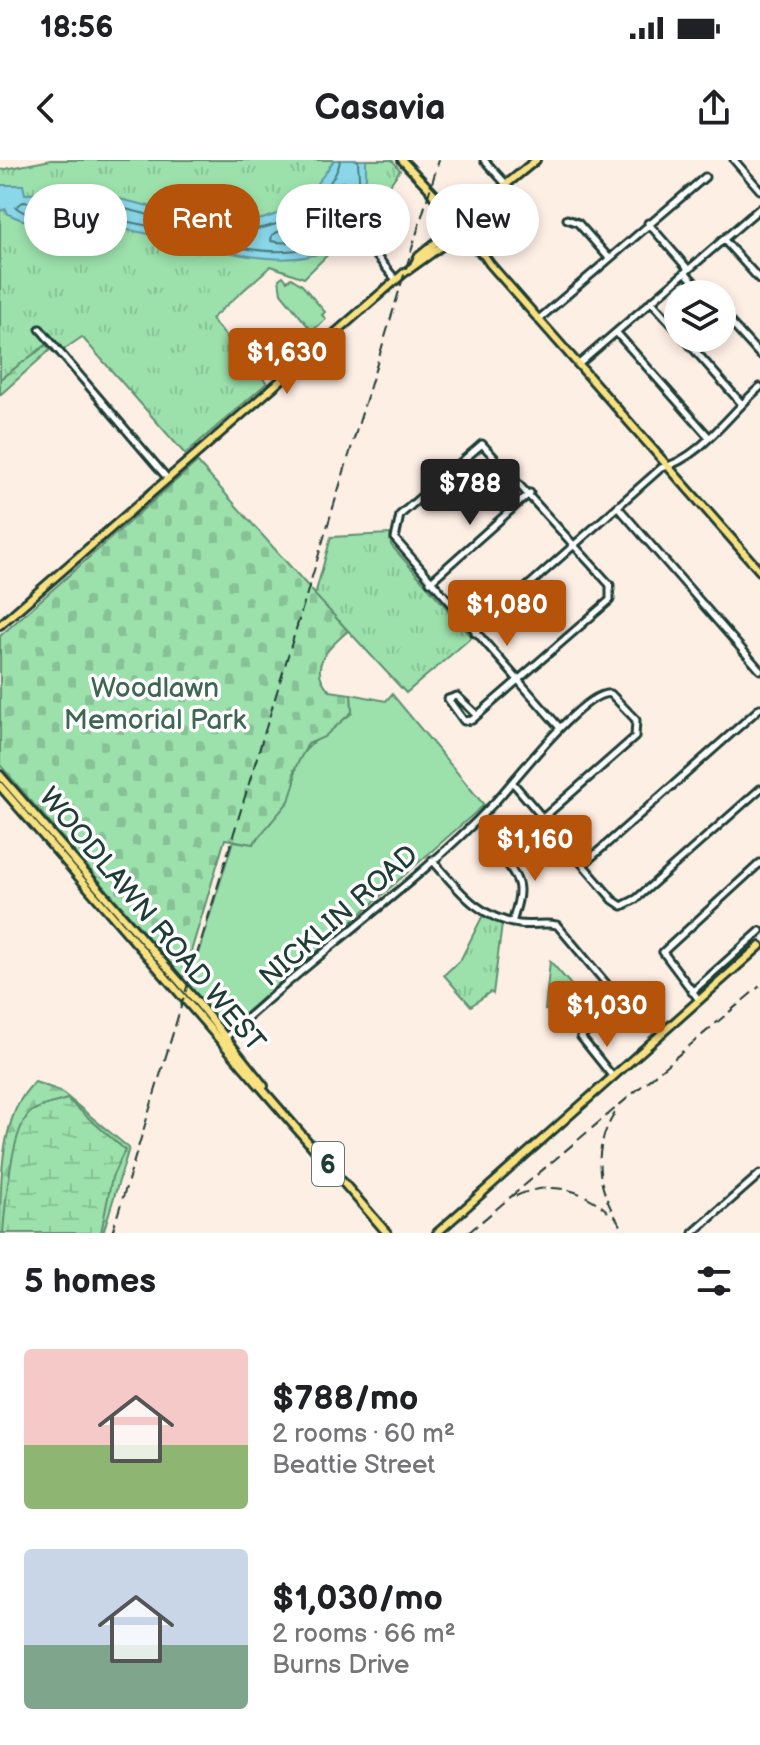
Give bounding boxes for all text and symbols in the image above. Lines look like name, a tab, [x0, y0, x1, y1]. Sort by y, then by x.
text: 18:56	[40, 10, 113, 46]
icon: back	[24, 86, 68, 130]
icon: share	[692, 86, 736, 130]
text: Casavia	[314, 87, 446, 130]
chip: Buy	[24, 184, 127, 256]
chip: Rent	[143, 184, 260, 256]
chip: Filters	[276, 184, 410, 256]
chip: New	[426, 184, 539, 256]
map controls	[664, 280, 736, 352]
button: layers	[664, 280, 736, 352]
pin: $1,630	[222, 328, 352, 396]
text: $1,630	[247, 338, 328, 369]
pin: $788	[423, 459, 517, 527]
text: $788	[439, 469, 501, 500]
pin: $1,080	[442, 580, 572, 648]
text: $1,080	[466, 590, 548, 621]
park label: Woodlawn Memorial Park	[64, 672, 246, 737]
street label: WOODLAWN ROAD WEST	[32, 781, 272, 1059]
pin: $1,160	[470, 815, 600, 883]
text: $1,160	[497, 825, 573, 856]
street label: NICKLIN ROAD	[253, 838, 425, 994]
pin: $1,030	[542, 981, 672, 1049]
text: $1,030	[566, 991, 648, 1022]
road number: 6	[312, 1142, 344, 1186]
icon: filters	[692, 1259, 736, 1303]
text: 5 homes	[24, 1261, 156, 1302]
text: $788/mo	[272, 1378, 418, 1419]
icon: home	[88, 1381, 184, 1477]
text: 2 rooms · 60 m²	[272, 1419, 455, 1450]
text: Beattie Street	[272, 1450, 435, 1481]
text: $1,030/mo	[272, 1578, 443, 1619]
icon: home	[88, 1581, 184, 1677]
text: 2 rooms · 66 m²	[272, 1619, 456, 1650]
text: Burns Drive	[272, 1650, 409, 1681]

